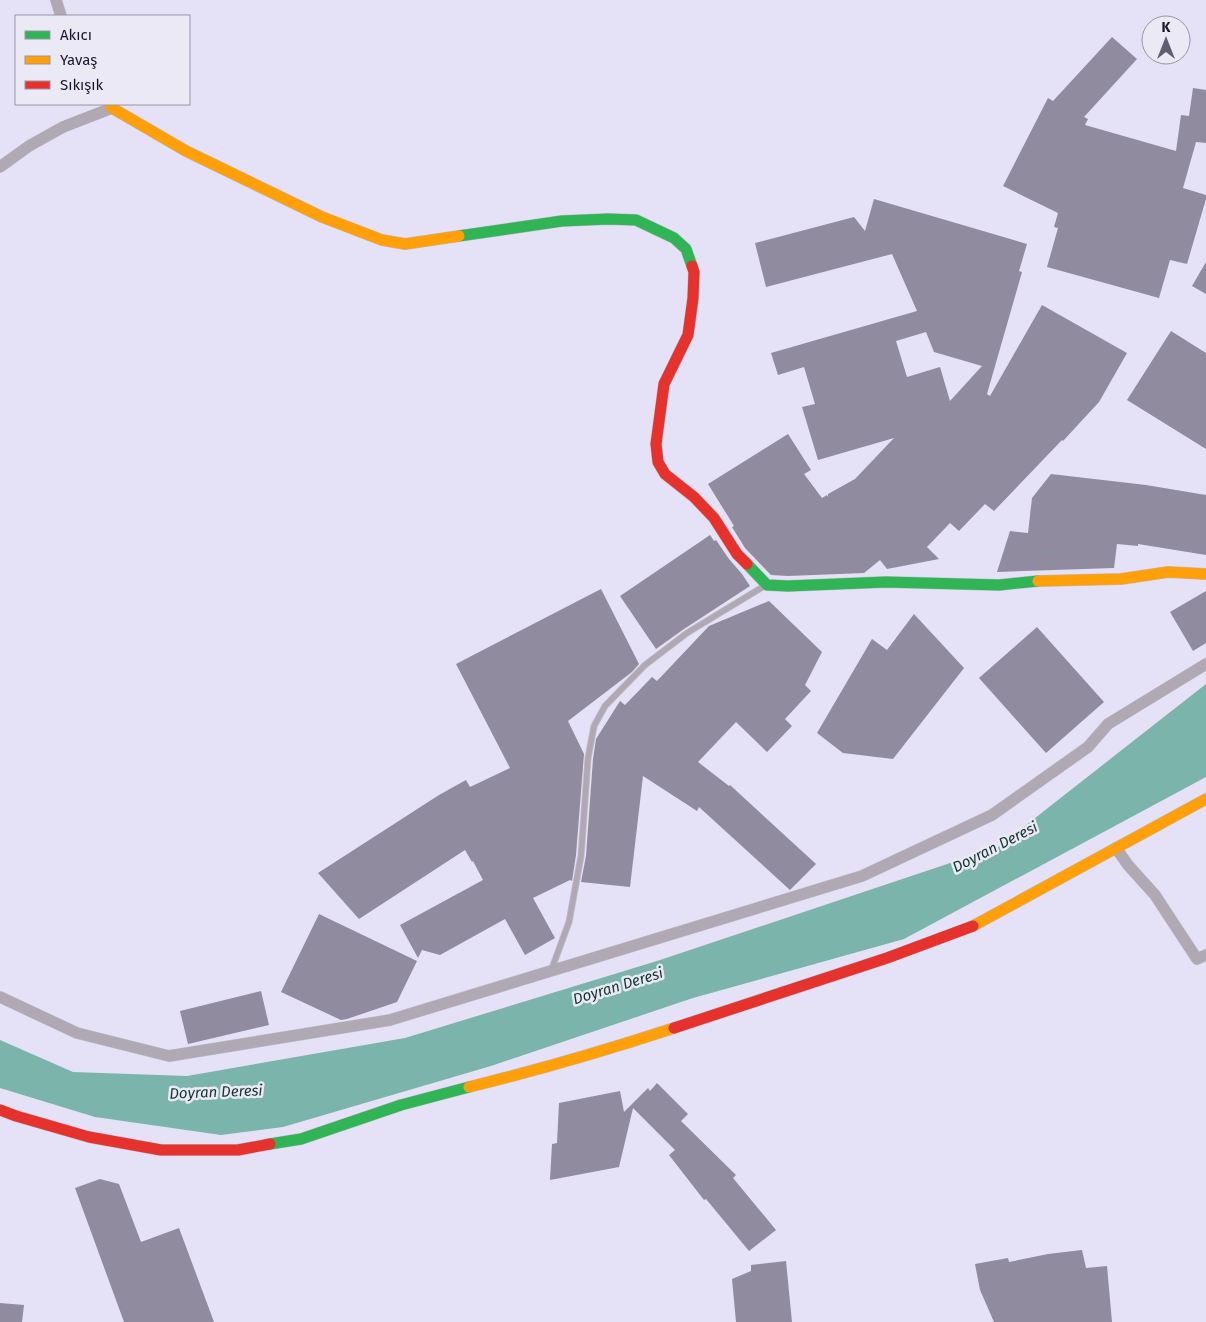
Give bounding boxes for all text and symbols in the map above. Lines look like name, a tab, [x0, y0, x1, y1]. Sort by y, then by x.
legend	[15, 15, 190, 105]
north arrow	[1141, 15, 1191, 65]
text: K	[1162, 19, 1172, 36]
text: Akıcı	[60, 26, 92, 44]
text: Yavaş	[60, 51, 97, 69]
text: Sıkışık	[60, 76, 104, 94]
water label: Doyran Deresi	[949, 818, 1041, 876]
water label: Doyran Deresi	[571, 964, 665, 1008]
water label: Doyran Deresi	[169, 1081, 263, 1103]

